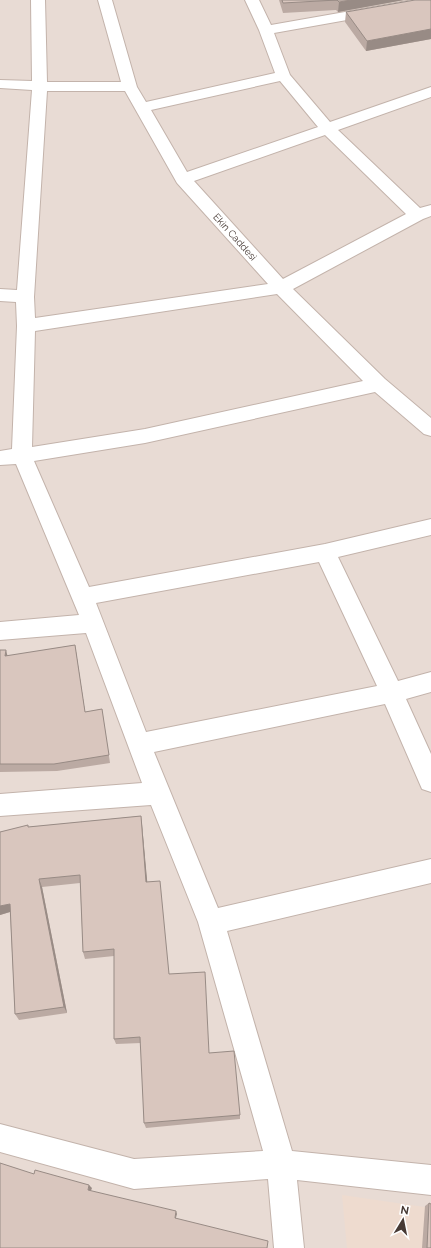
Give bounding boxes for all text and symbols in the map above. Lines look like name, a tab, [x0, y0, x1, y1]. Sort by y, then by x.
street label: Ekin Caddesi	[211, 211, 259, 263]
north arrow	[383, 1200, 423, 1240]
text: N	[399, 1204, 410, 1218]

